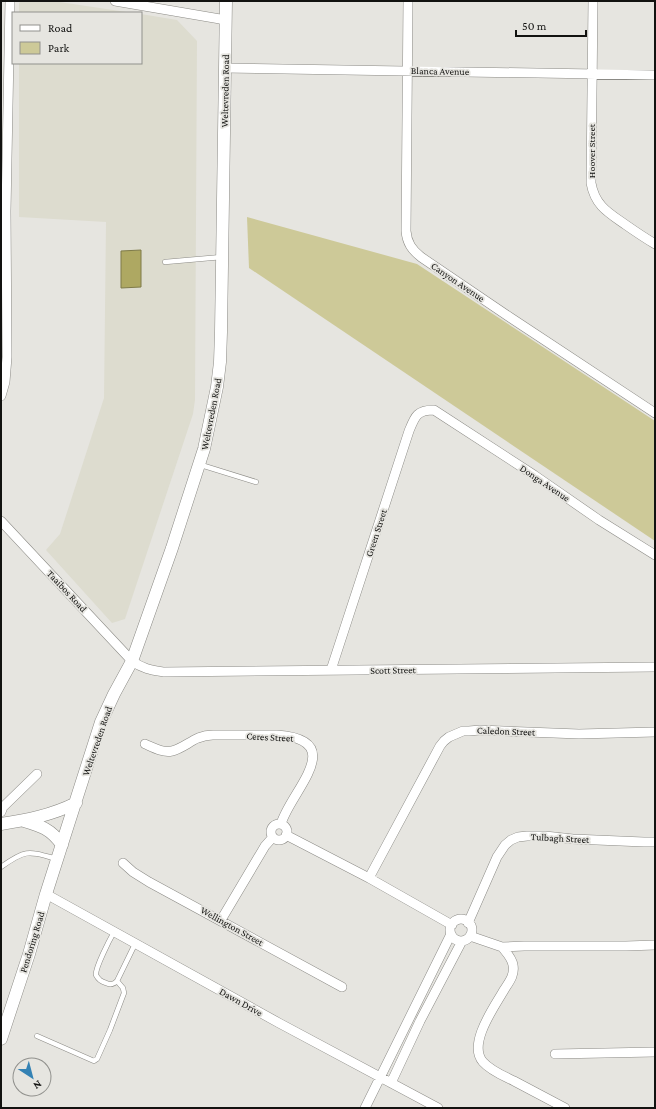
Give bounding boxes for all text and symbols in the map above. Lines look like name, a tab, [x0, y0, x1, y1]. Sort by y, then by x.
legend	[12, 12, 142, 64]
scale bar	[516, 12, 586, 38]
text: 50 m	[522, 19, 547, 33]
text: Road	[48, 21, 73, 35]
text: Park	[48, 41, 70, 55]
street label: Weltevreden Road	[219, 54, 231, 128]
street label: Blanca Avenue	[411, 65, 470, 77]
street label: Hoover Street	[586, 123, 597, 178]
street label: Canyon Avenue	[429, 260, 487, 304]
street label: Weltevreden Road	[199, 376, 223, 451]
street label: Donga Avenue	[518, 462, 573, 504]
street label: Green Street	[363, 507, 389, 558]
street label: Taaibos Road	[45, 568, 90, 615]
street label: Scott Street	[370, 664, 417, 676]
street label: Weltevreden Road	[80, 704, 114, 777]
street label: Caledon Street	[477, 724, 536, 738]
street label: Ceres Street	[246, 730, 295, 744]
street label: Tulbagh Street	[530, 831, 590, 845]
street label: Wellington Street	[199, 904, 266, 948]
street label: Pendoring Road	[17, 909, 47, 974]
street label: Dawn Drive	[218, 986, 265, 1019]
north arrow	[12, 1057, 52, 1097]
text: N	[31, 1078, 44, 1092]

